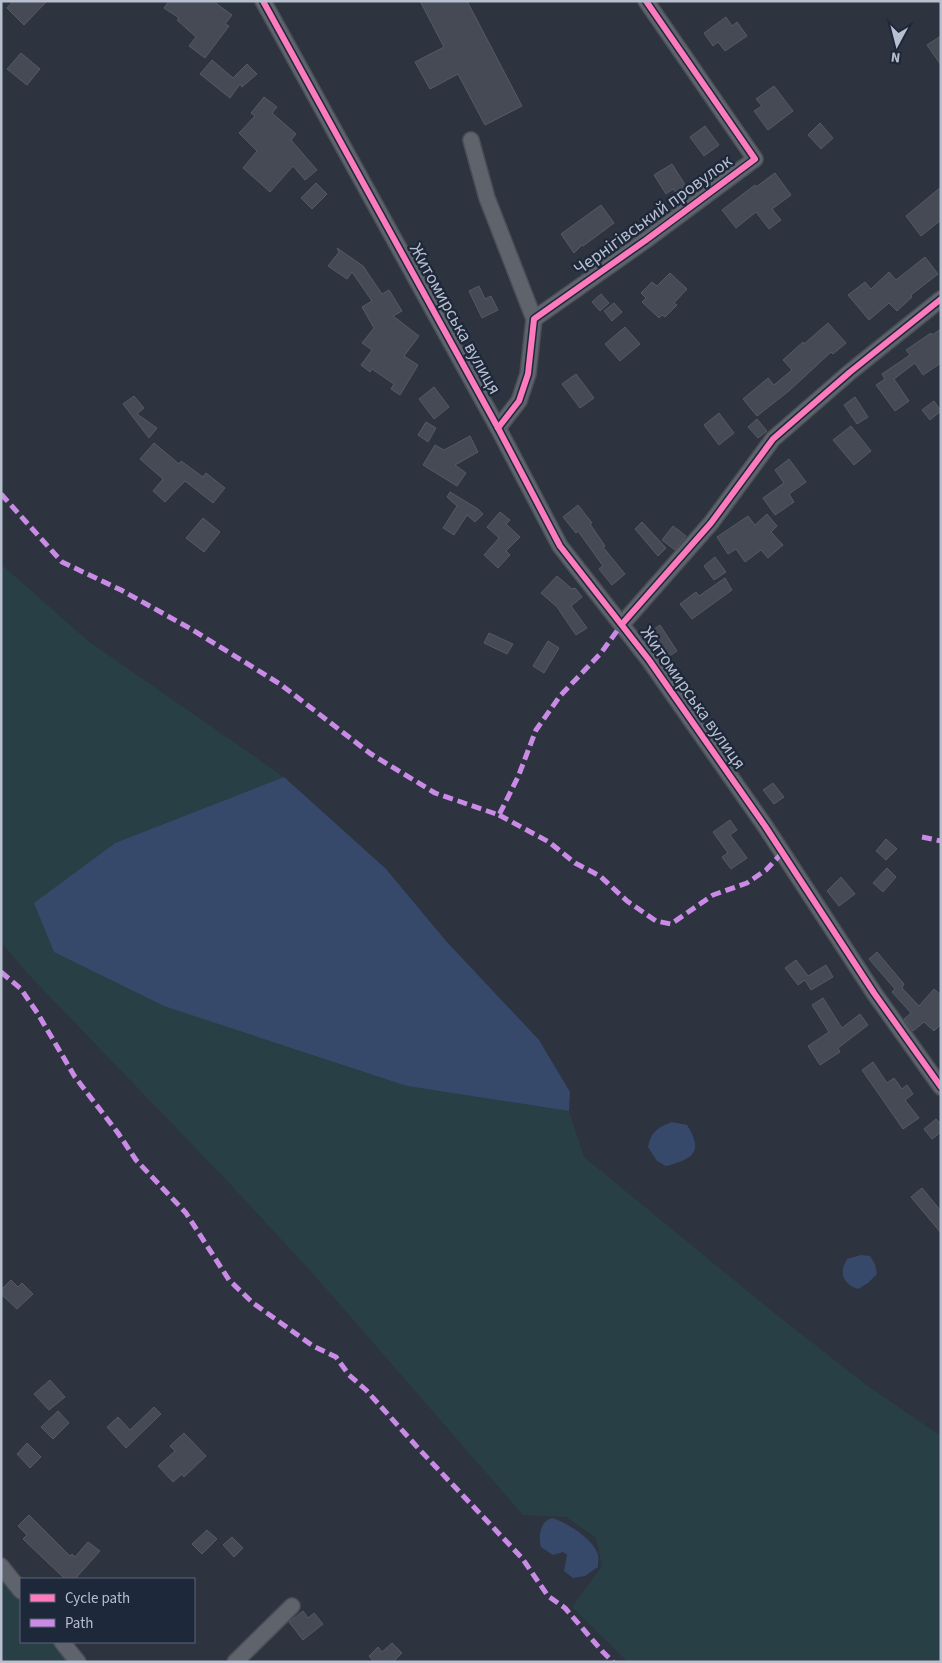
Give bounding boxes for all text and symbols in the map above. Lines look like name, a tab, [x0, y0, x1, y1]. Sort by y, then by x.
north arrow	[872, 20, 922, 70]
text: N	[890, 46, 901, 67]
street label: Чернігівський провулок	[569, 149, 737, 281]
street label: Житомирська вулиця	[403, 239, 507, 399]
street label: Житомирська вулиця	[634, 621, 752, 775]
legend	[20, 1578, 195, 1643]
text: Cycle path	[65, 1588, 130, 1609]
text: Path	[65, 1613, 93, 1634]

